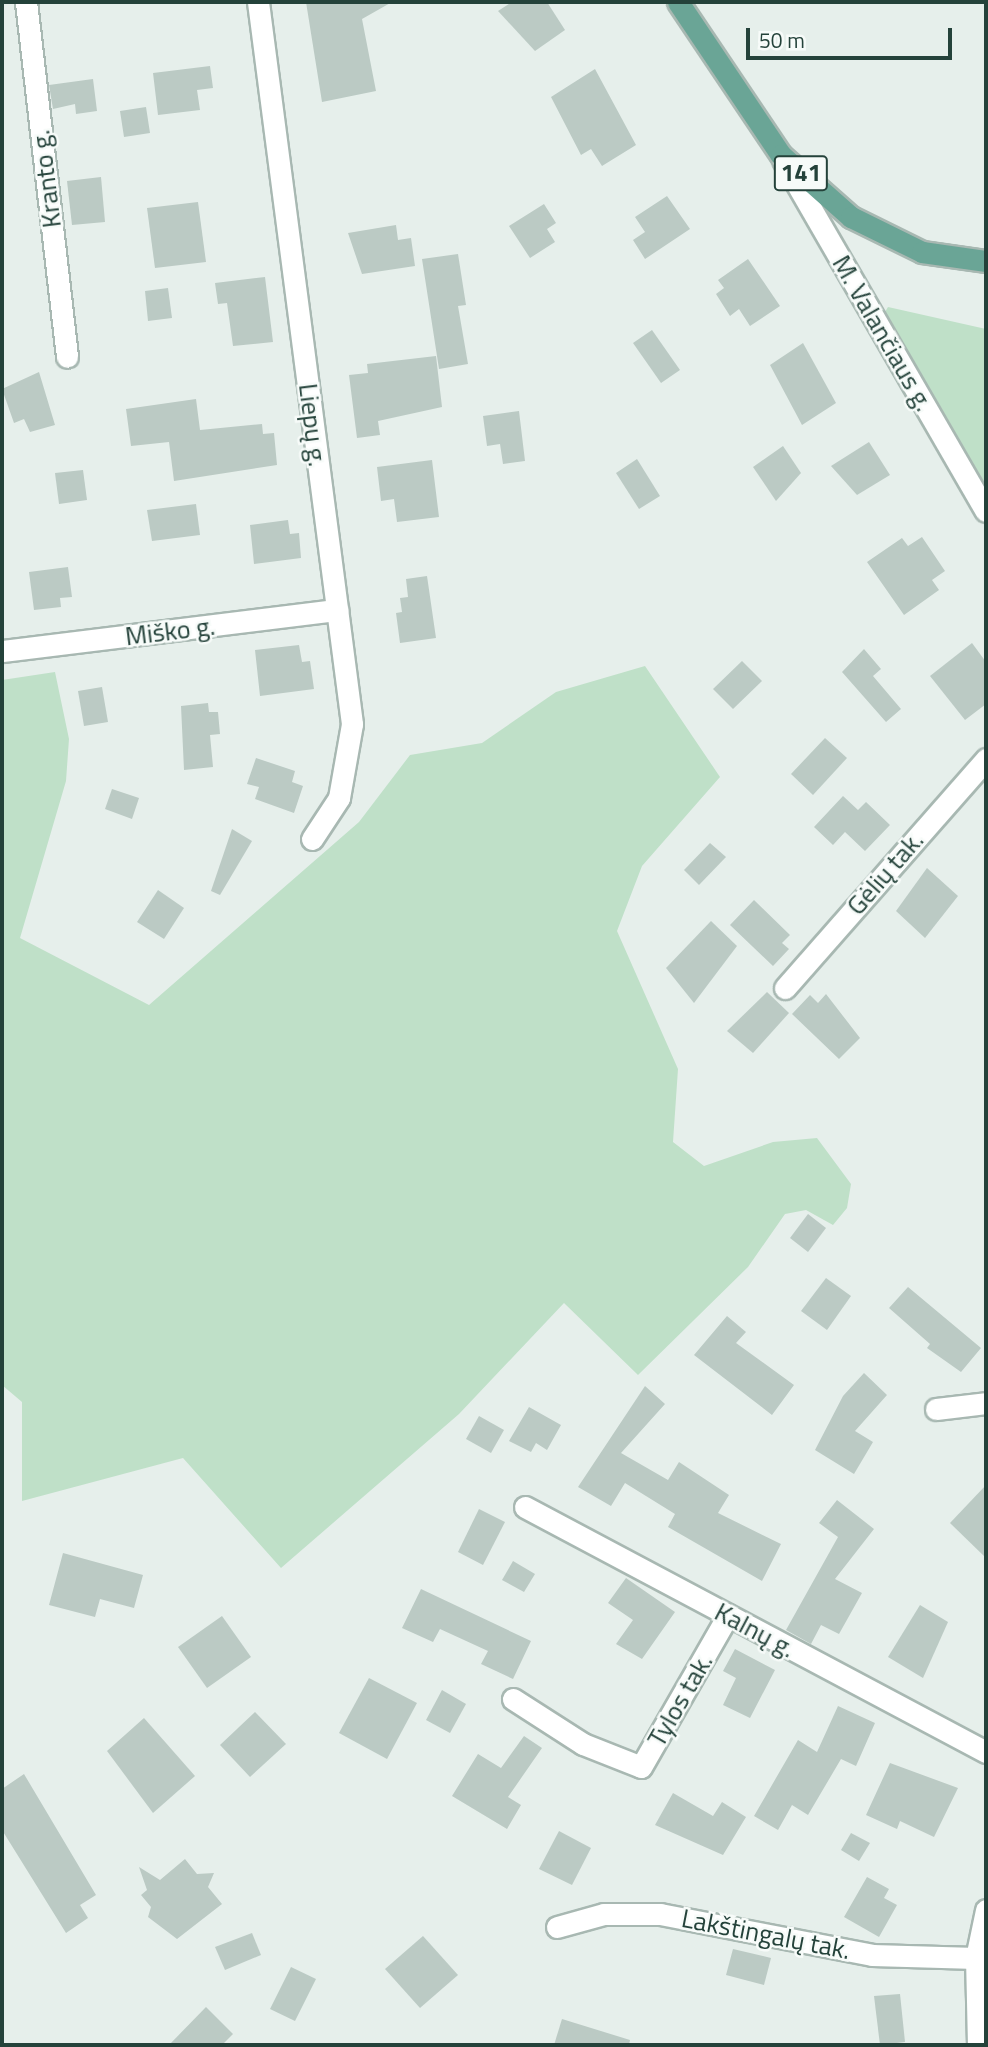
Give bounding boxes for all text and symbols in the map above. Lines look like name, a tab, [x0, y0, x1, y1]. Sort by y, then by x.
scale bar	[750, 14, 956, 58]
text: 50 m	[759, 24, 805, 56]
street label: Kranto g.	[25, 128, 67, 230]
road number: 141	[773, 153, 829, 194]
street label: M. Valančiaus g.	[826, 250, 940, 416]
street label: Liepų g.	[292, 382, 334, 468]
street label: Miško g.	[123, 610, 217, 652]
street label: Gėlių tak.	[840, 825, 930, 921]
street label: Kalnų g.	[710, 1596, 800, 1664]
street label: Tylos tak.	[641, 1648, 719, 1752]
street label: Lakštingalų tak.	[679, 1902, 853, 1966]

